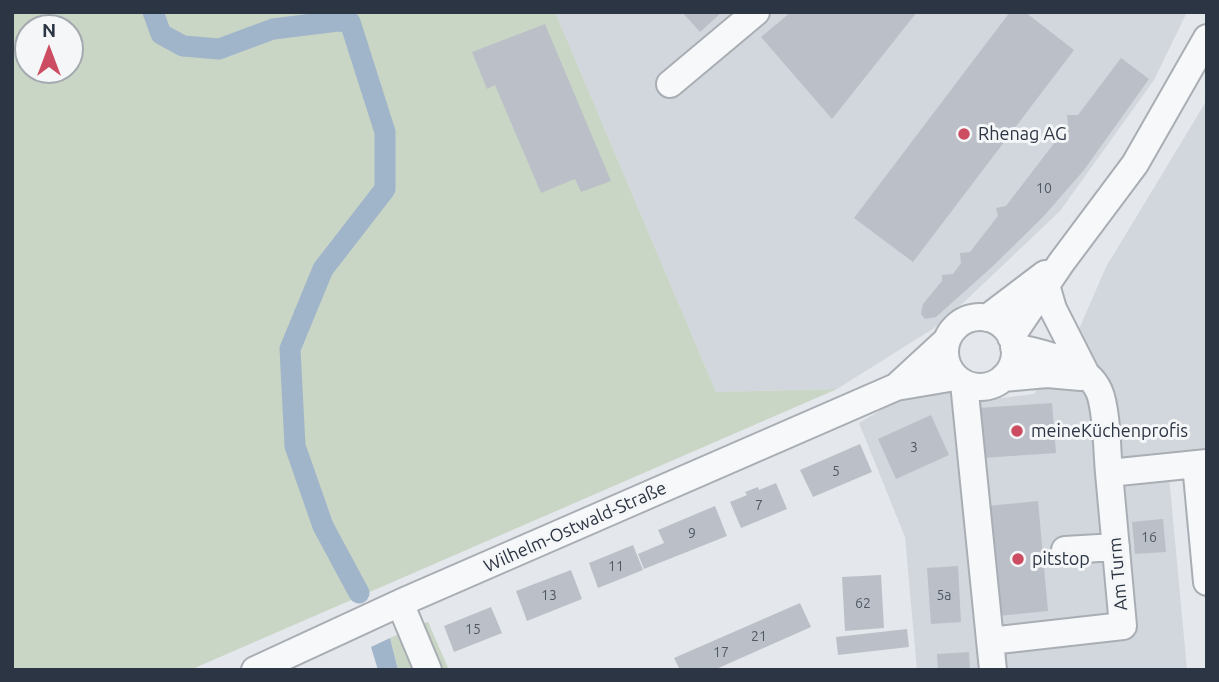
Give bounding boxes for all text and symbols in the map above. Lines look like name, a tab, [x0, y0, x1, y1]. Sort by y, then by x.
north arrow	[14, 14, 84, 84]
text: N	[42, 19, 56, 41]
place label: Rhenag AG	[978, 123, 1067, 145]
marker: Rhenag AG	[956, 126, 972, 142]
house number: 10	[1036, 180, 1052, 196]
place label: meineKüchenprofis	[1031, 420, 1188, 442]
marker: meineKüchenprofis	[1009, 423, 1025, 439]
house number: 3	[910, 439, 918, 455]
house number: 5	[832, 463, 840, 479]
street label: Wilhelm-Ostwald-Straße	[480, 477, 670, 577]
house number: 7	[755, 497, 763, 513]
house number: 9	[688, 525, 696, 541]
house number: 16	[1141, 529, 1157, 545]
street label: Am Turm	[1104, 536, 1132, 612]
place label: pitstop	[1032, 548, 1090, 570]
marker: pitstop	[1010, 551, 1026, 567]
house number: 11	[608, 558, 624, 574]
house number: 13	[541, 587, 557, 603]
house number: 5a	[936, 587, 952, 603]
house number: 62	[855, 595, 871, 611]
house number: 15	[465, 621, 481, 637]
house number: 21	[751, 628, 767, 644]
house number: 17	[713, 644, 729, 660]

